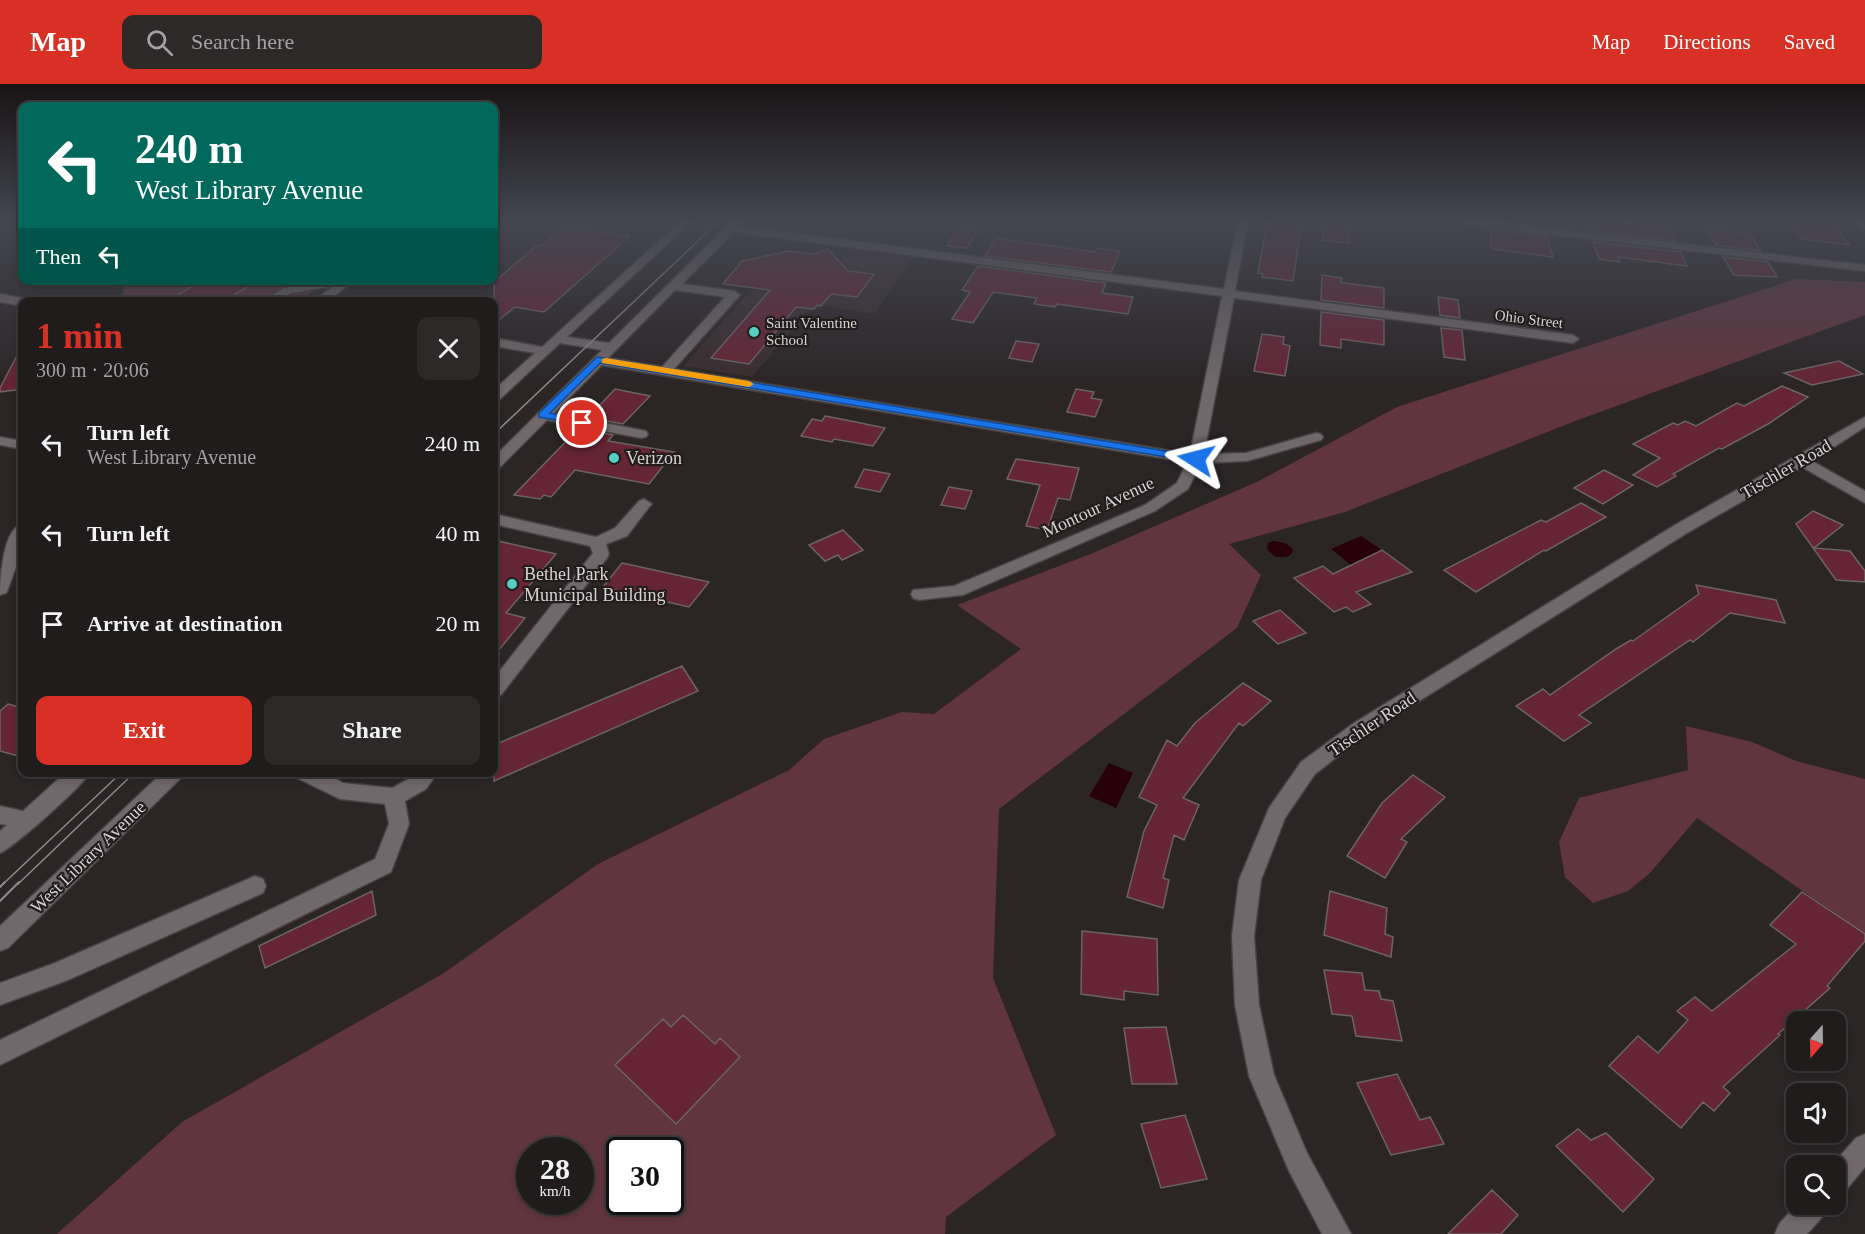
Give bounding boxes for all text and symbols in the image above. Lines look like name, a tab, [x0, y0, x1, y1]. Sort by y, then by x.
search box	[122, 15, 542, 69]
text: Map	[30, 26, 86, 57]
icon: search	[143, 26, 176, 59]
text: Search here	[191, 29, 294, 54]
text: Map	[1592, 30, 1630, 54]
text: Directions	[1663, 30, 1751, 54]
text: Saved	[1784, 30, 1835, 54]
icon: left	[36, 126, 114, 204]
text: 240 m	[135, 126, 244, 172]
text: West Library Avenue	[135, 175, 363, 205]
icon: left	[93, 240, 126, 273]
text: Then	[36, 244, 81, 269]
street label: Ohio Street	[1494, 307, 1565, 331]
place label: Saint Valentine School	[766, 315, 857, 348]
text: 1 min	[36, 316, 123, 356]
button: close	[417, 317, 480, 380]
marker: Saint Valentine School	[747, 325, 761, 339]
text: 300 m · 20:06	[36, 359, 149, 381]
pin	[556, 397, 607, 448]
icon: arrive	[565, 406, 598, 439]
text: Turn left	[87, 420, 170, 445]
position arrow	[1164, 427, 1228, 491]
icon: left	[36, 428, 69, 461]
text: 240 m	[424, 431, 480, 456]
street label: Tischler Road	[1737, 435, 1835, 503]
text: West Library Avenue	[87, 446, 256, 468]
place label: Verizon	[626, 448, 682, 468]
marker: Verizon	[607, 451, 621, 465]
street label: Montour Avenue	[1039, 472, 1157, 542]
icon: left	[36, 518, 69, 551]
text: Turn left	[87, 521, 170, 546]
text: 40 m	[435, 521, 480, 546]
place label: Bethel Park Municipal Building	[524, 564, 666, 605]
marker: Bethel Park Municipal Building	[505, 577, 519, 591]
icon: arrive	[36, 608, 69, 641]
text: Arrive at destination	[87, 611, 283, 636]
text: 20 m	[435, 611, 480, 636]
street label: Tischler Road	[1325, 688, 1419, 760]
button: Exit	[36, 696, 252, 765]
button: Share	[264, 696, 480, 765]
street label: West Library Avenue	[26, 797, 150, 917]
north arrow	[1786, 1011, 1846, 1071]
map controls	[1786, 1011, 1846, 1215]
button: sound	[1786, 1083, 1846, 1143]
speed limit sign: 30	[606, 1137, 684, 1215]
text: 28	[540, 1152, 570, 1185]
button: search	[1786, 1155, 1846, 1215]
text: km/h	[540, 1183, 570, 1199]

